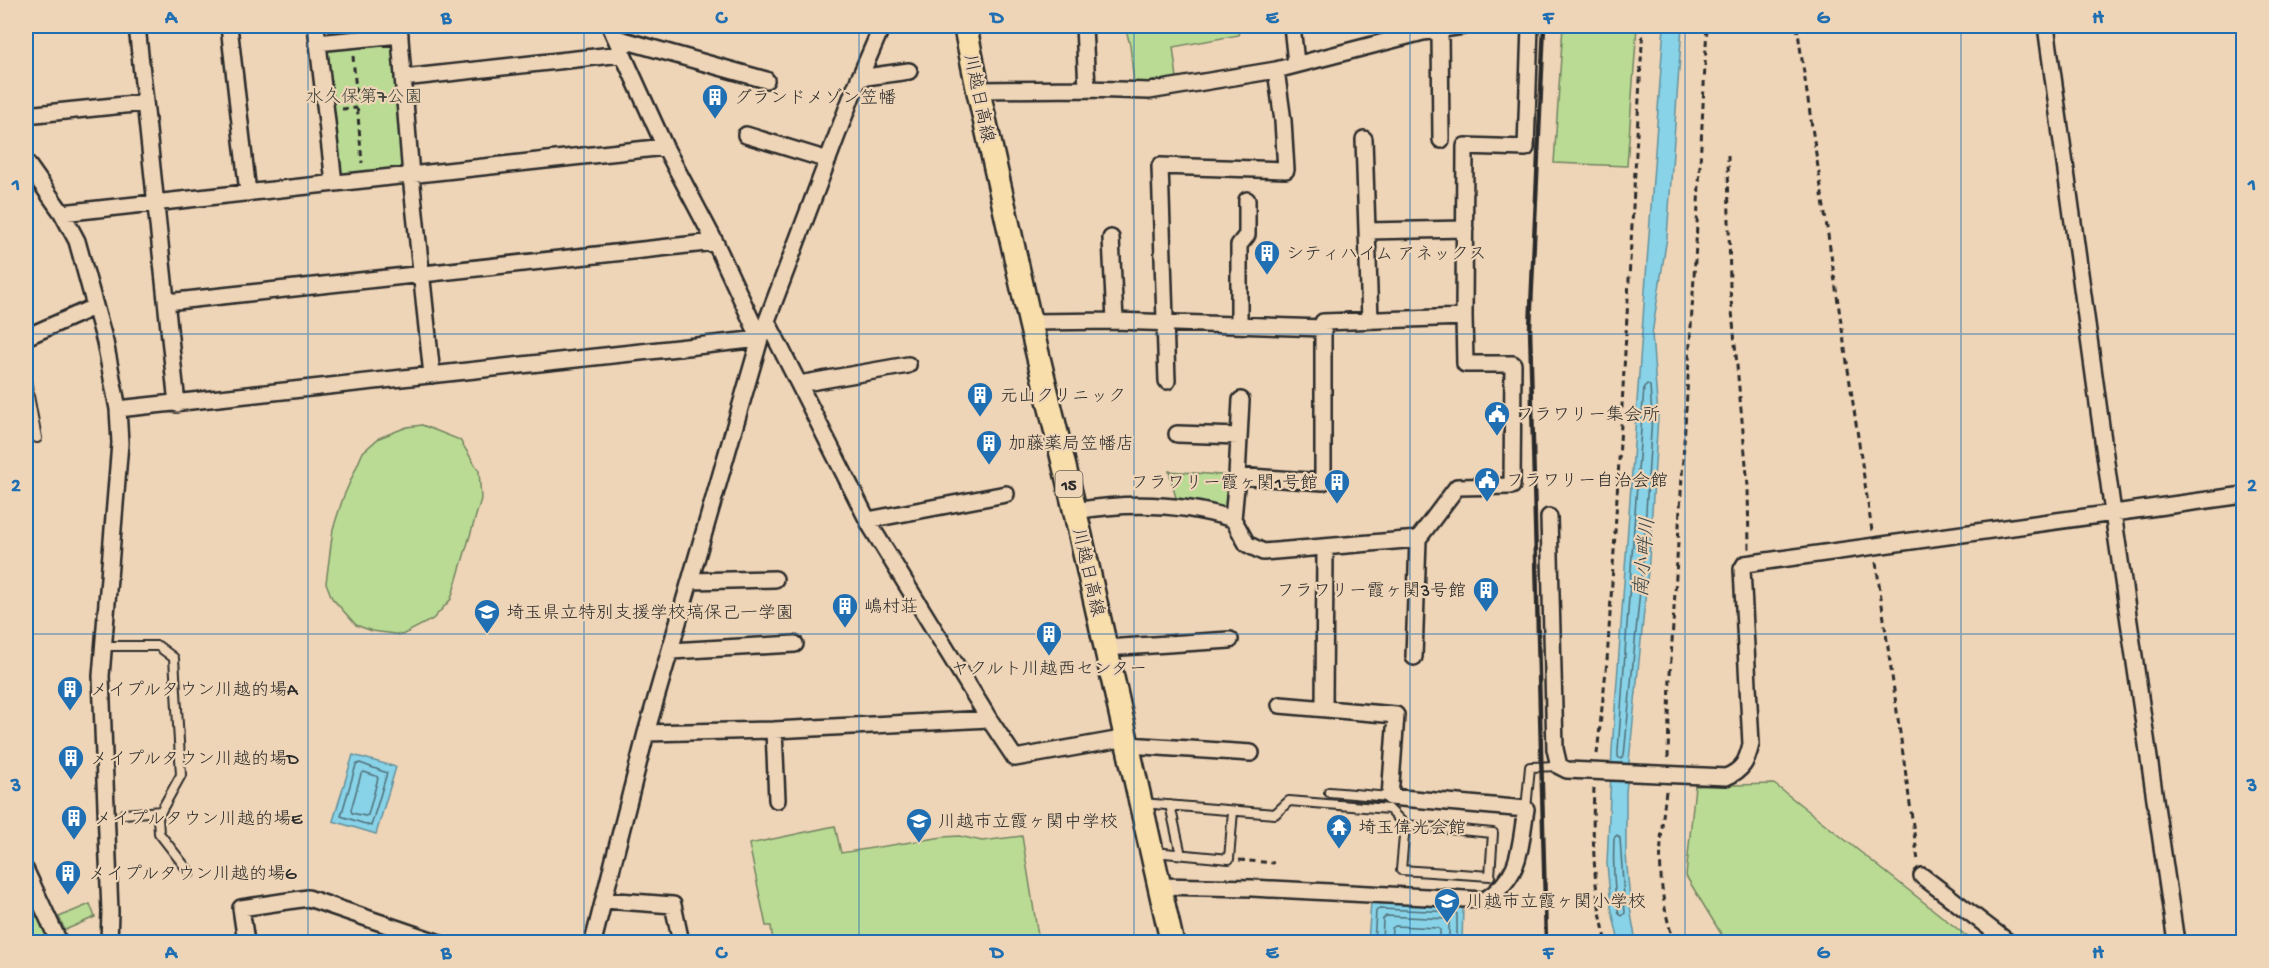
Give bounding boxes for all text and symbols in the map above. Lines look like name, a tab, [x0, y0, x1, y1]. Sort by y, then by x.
text: A	[164, 8, 179, 31]
text: B	[440, 8, 452, 31]
text: C	[715, 8, 729, 31]
text: D	[988, 8, 1004, 31]
text: E	[1266, 8, 1280, 31]
text: F	[1542, 8, 1555, 31]
text: G	[1817, 8, 1831, 31]
text: H	[2092, 8, 2104, 31]
street label: 川越日高線	[958, 52, 998, 145]
building icon: グランドメゾン笠幡	[700, 82, 730, 120]
park label: 水久保第7公園	[305, 87, 423, 109]
place label: グランドメゾン笠幡	[734, 88, 896, 110]
text: 1	[11, 175, 20, 198]
text: 1	[2247, 175, 2256, 198]
building icon: シティハイム アネックス	[1252, 238, 1282, 276]
place label: シティハイム アネックス	[1286, 245, 1486, 266]
building icon: 元山クリニック	[965, 380, 995, 418]
place label: 元山クリニック	[1000, 387, 1126, 408]
public building icon: フラワリー集会所	[1482, 399, 1512, 437]
place label: フラワリー集会所	[1516, 405, 1660, 427]
building icon: 加藤薬局笠幡店	[974, 428, 1004, 466]
place label: 加藤薬局笠幡店	[1008, 434, 1134, 456]
public building icon: フラワリー自治会館	[1472, 465, 1502, 503]
building icon: フラワリー霞ヶ関1号館	[1322, 467, 1352, 505]
road number: 15	[1056, 471, 1082, 497]
place label: フラワリー自治会館	[1506, 471, 1668, 493]
place label: フラワリー霞ヶ関1号館	[1131, 473, 1318, 495]
text: 2	[11, 476, 21, 499]
text: 2	[2247, 476, 2257, 499]
water label: 南小畔川	[1630, 516, 1661, 598]
street label: 川越日高線	[1066, 526, 1108, 619]
building icon: フラワリー霞ヶ関3号館	[1471, 575, 1501, 613]
place label: フラワリー霞ヶ関3号館	[1277, 581, 1466, 603]
building icon: 嶋村荘	[830, 591, 860, 629]
school or university icon: 埼玉県立特別支援学校塙保己一学園	[472, 597, 502, 635]
place label: 嶋村荘	[864, 597, 918, 619]
place label: 埼玉県立特別支援学校塙保己一学園	[506, 603, 794, 625]
building icon: ヤクルト川越西センター	[1034, 619, 1064, 657]
place label: ヤクルト川越西センター	[951, 659, 1147, 681]
building icon: メイプルタウン川越的場A	[55, 674, 85, 712]
place label: メイプルタウン川越的場A	[90, 680, 299, 702]
building icon: メイプルタウン川越的場D	[56, 743, 86, 781]
place label: メイプルタウン川越的場D	[90, 749, 299, 771]
text: 3	[10, 776, 21, 799]
text: 3	[2246, 776, 2257, 799]
building icon: メイプルタウン川越的場E	[59, 803, 89, 841]
school or university icon: 川越市立霞ヶ関中学校	[904, 806, 934, 844]
place label: メイプルタウン川越的場E	[94, 809, 303, 831]
place label: 川越市立霞ヶ関中学校	[938, 812, 1118, 834]
temple icon: 埼玉偉光会館	[1324, 812, 1354, 850]
place label: 埼玉偉光会館	[1358, 818, 1466, 840]
building icon: メイプルタウン川越的場G	[53, 858, 83, 896]
place label: メイプルタウン川越的場G	[88, 864, 297, 886]
school or university icon: 川越市立霞ヶ関小学校	[1432, 886, 1462, 924]
place label: 川越市立霞ヶ関小学校	[1466, 892, 1646, 914]
text: A	[164, 943, 179, 966]
text: B	[440, 943, 452, 966]
text: C	[715, 943, 729, 966]
text: D	[988, 943, 1004, 966]
text: E	[1266, 943, 1280, 966]
text: F	[1542, 943, 1555, 966]
text: G	[1817, 943, 1831, 966]
text: H	[2092, 943, 2104, 966]

